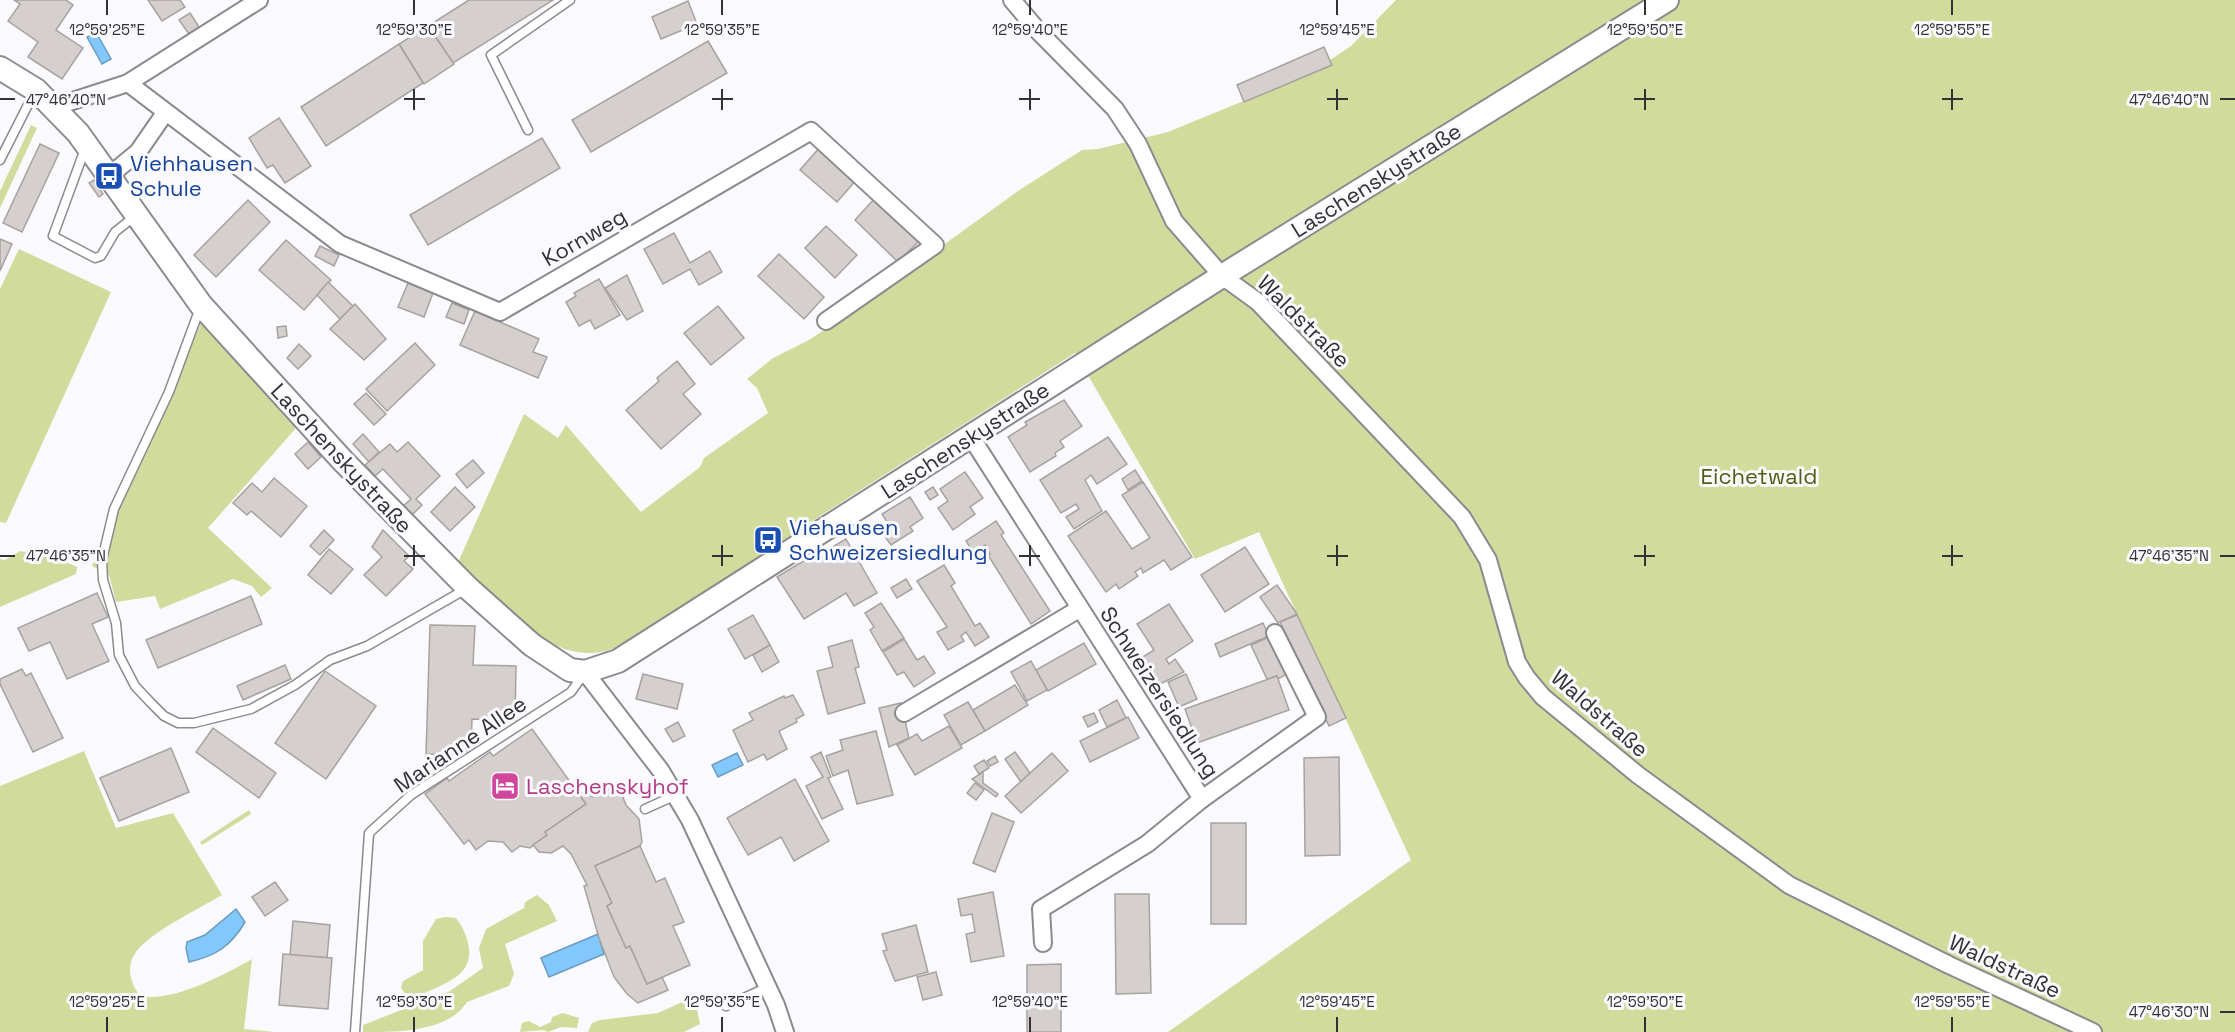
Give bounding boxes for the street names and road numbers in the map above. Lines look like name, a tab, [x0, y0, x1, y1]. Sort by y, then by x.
street label: Laschenskystraße	[1286, 116, 1466, 244]
street label: Kornweg	[537, 202, 631, 272]
street label: Waldstraße	[1252, 269, 1356, 373]
street label: Laschenskystraße	[876, 375, 1054, 505]
street label: Laschenskystraße	[265, 377, 419, 539]
street label: Schweizersiedlung	[1094, 601, 1226, 783]
street label: Waldstraße	[1545, 663, 1655, 763]
street label: Marianne Allee	[388, 689, 532, 799]
street label: Waldstraße	[1945, 928, 2065, 1004]

